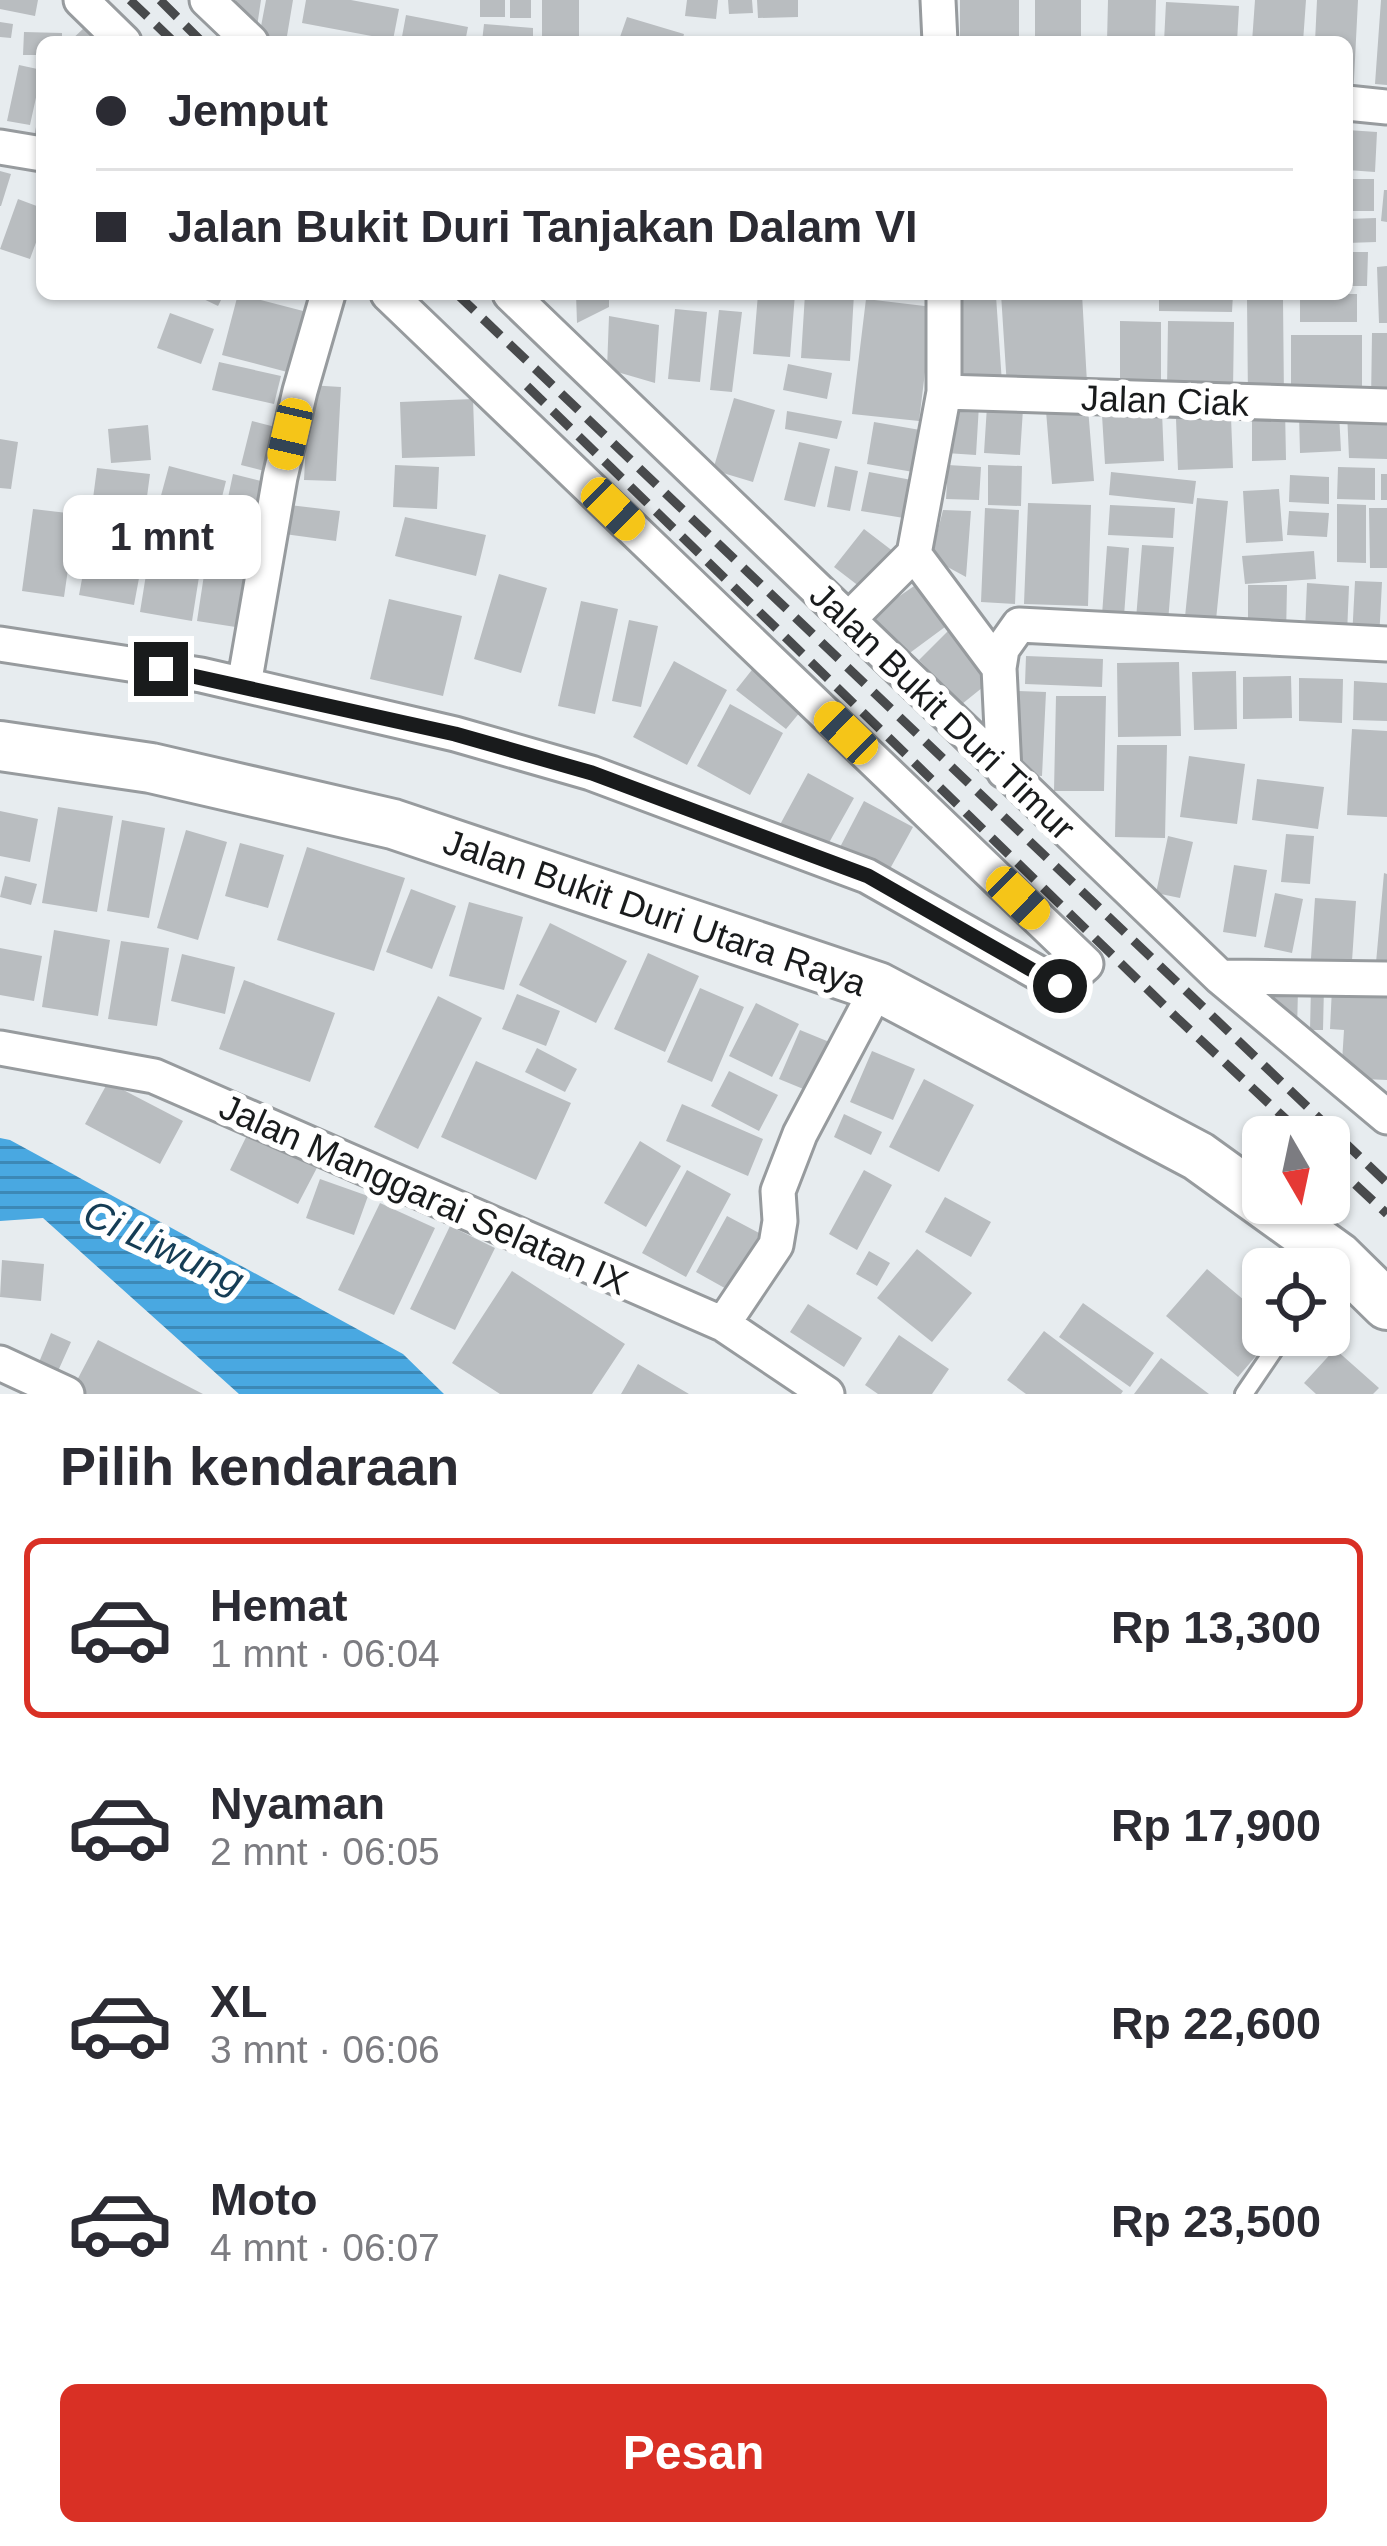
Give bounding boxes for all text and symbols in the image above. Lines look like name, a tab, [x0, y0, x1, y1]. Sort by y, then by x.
text: Jemput	[168, 85, 328, 136]
text: Jalan Bukit Duri Tanjakan Dalam VI	[168, 201, 917, 252]
street label: Jalan Ciak	[1080, 377, 1251, 424]
car	[264, 395, 316, 473]
car	[575, 471, 651, 547]
callout: 1 mnt	[62, 495, 260, 579]
text: 1 mnt	[110, 515, 214, 558]
street label: Jalan Bukit Duri Timur	[802, 574, 1084, 848]
route end	[134, 642, 188, 696]
car	[808, 695, 884, 771]
street label: Jalan Bukit Duri Utara Raya	[438, 821, 872, 1004]
car	[980, 860, 1056, 936]
route start	[1033, 959, 1087, 1013]
street label: Jalan Manggarai Selatan IX	[213, 1086, 634, 1303]
north arrow	[1242, 1116, 1350, 1224]
map controls	[1242, 1116, 1350, 1356]
water label: Ci Liwung	[77, 1191, 251, 1302]
button: locate	[1242, 1248, 1350, 1356]
text: Pilih kendaraan	[60, 1436, 459, 1496]
icon: car	[66, 1574, 174, 1682]
text: Hemat	[210, 1580, 348, 1631]
text: Rp 13,300	[1111, 1602, 1321, 1653]
text: 1 mnt · 06:04	[210, 1632, 440, 1675]
icon: car	[66, 1772, 174, 1880]
text: Nyaman	[210, 1778, 385, 1829]
text: Rp 17,900	[1111, 1800, 1321, 1851]
text: 2 mnt · 06:05	[210, 1830, 440, 1873]
icon: car	[66, 1970, 174, 2078]
text: XL	[210, 1976, 268, 2027]
text: Rp 22,600	[1111, 1998, 1321, 2049]
text: 3 mnt · 06:06	[210, 2028, 440, 2071]
icon: car	[66, 2168, 174, 2276]
text: Moto	[210, 2174, 317, 2225]
text: Rp 23,500	[1111, 2196, 1321, 2247]
text: 4 mnt · 06:07	[210, 2226, 440, 2269]
button: Pesan	[60, 2384, 1327, 2522]

